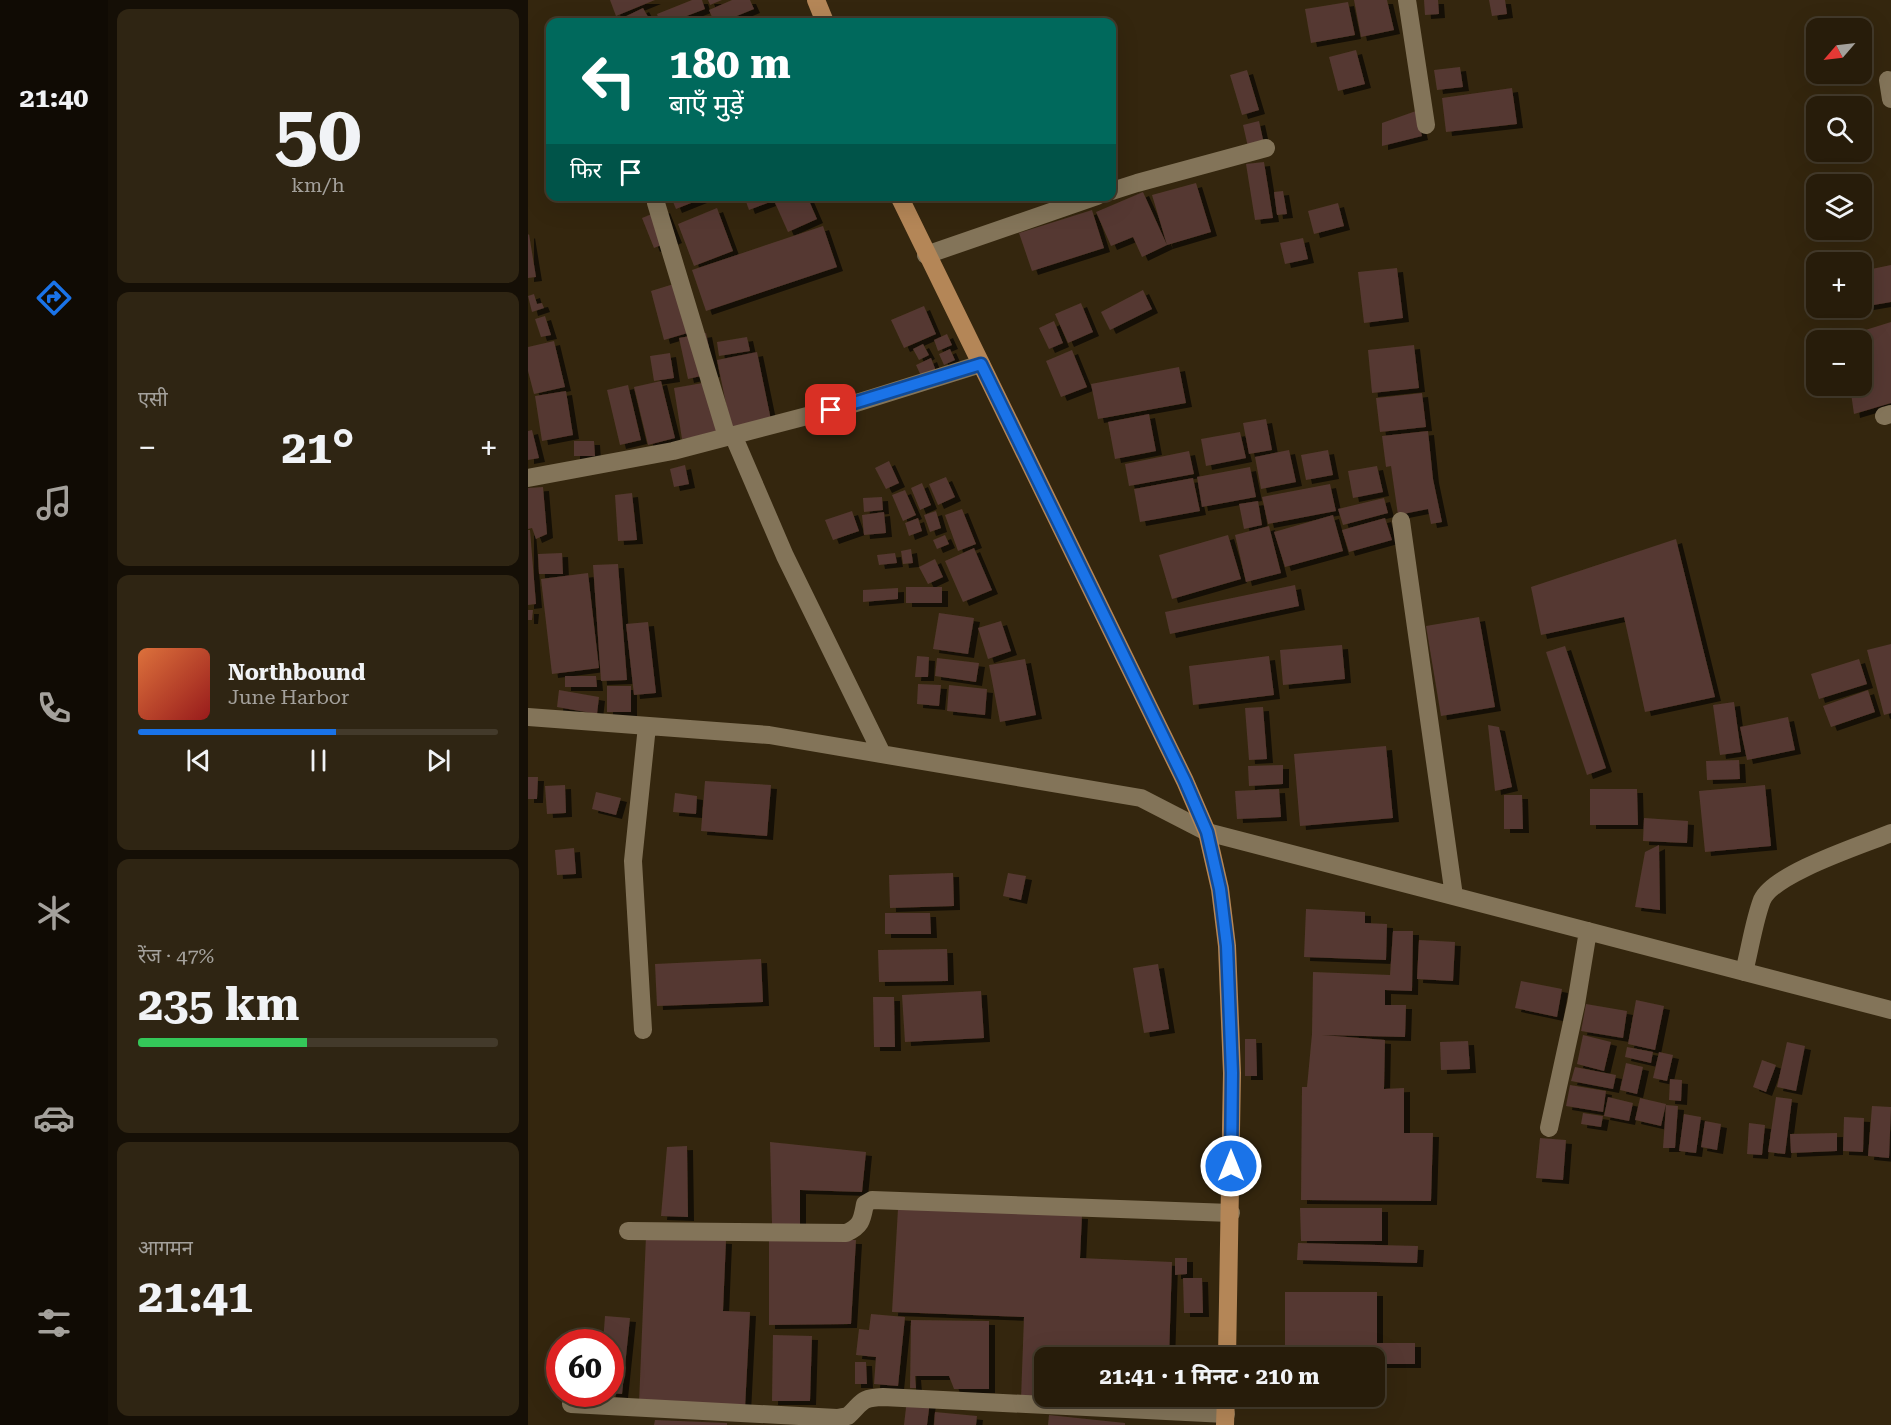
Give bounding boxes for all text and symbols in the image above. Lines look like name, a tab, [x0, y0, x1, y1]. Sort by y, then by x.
north arrow	[1806, 18, 1872, 84]
map controls	[1806, 18, 1872, 396]
text: 180 m	[669, 39, 791, 88]
icon: left	[570, 42, 648, 120]
text: 21:40	[20, 82, 88, 114]
text: 50	[274, 88, 362, 179]
text: बाएँ मुड़ें	[669, 89, 744, 121]
button: search	[1806, 96, 1872, 162]
icon: arrive	[614, 156, 647, 189]
text: फिर	[570, 158, 602, 183]
text: km/h	[291, 173, 345, 197]
button: layers	[1806, 174, 1872, 240]
button: +	[1806, 252, 1872, 318]
icon: directions	[33, 277, 75, 319]
button: −	[1806, 330, 1872, 396]
pin	[805, 384, 856, 435]
text: एसी	[138, 387, 168, 411]
icon: arrive	[814, 393, 847, 426]
text: 21°	[282, 421, 354, 474]
text: −	[138, 428, 156, 467]
text: +	[480, 428, 498, 467]
icon: music	[33, 482, 75, 524]
text: Northbound	[228, 660, 366, 685]
text: June Harbor	[228, 685, 349, 709]
icon: phone	[33, 687, 75, 729]
icon: previous	[182, 744, 215, 777]
icon: pause	[302, 744, 335, 777]
icon: next	[422, 744, 455, 777]
icon: climate	[33, 892, 75, 934]
text: रेंज · 47%	[138, 944, 214, 968]
text: 235 km	[138, 978, 299, 1031]
icon: car	[33, 1097, 75, 1139]
position arrow	[1199, 1134, 1263, 1198]
text: आगमन	[138, 1236, 193, 1260]
text: 21:41	[138, 1270, 253, 1323]
icon: filters	[33, 1302, 75, 1344]
speed limit sign: 60	[546, 1329, 624, 1407]
text: 21:41 · 1 मिनट · 210 m	[1100, 1364, 1319, 1389]

